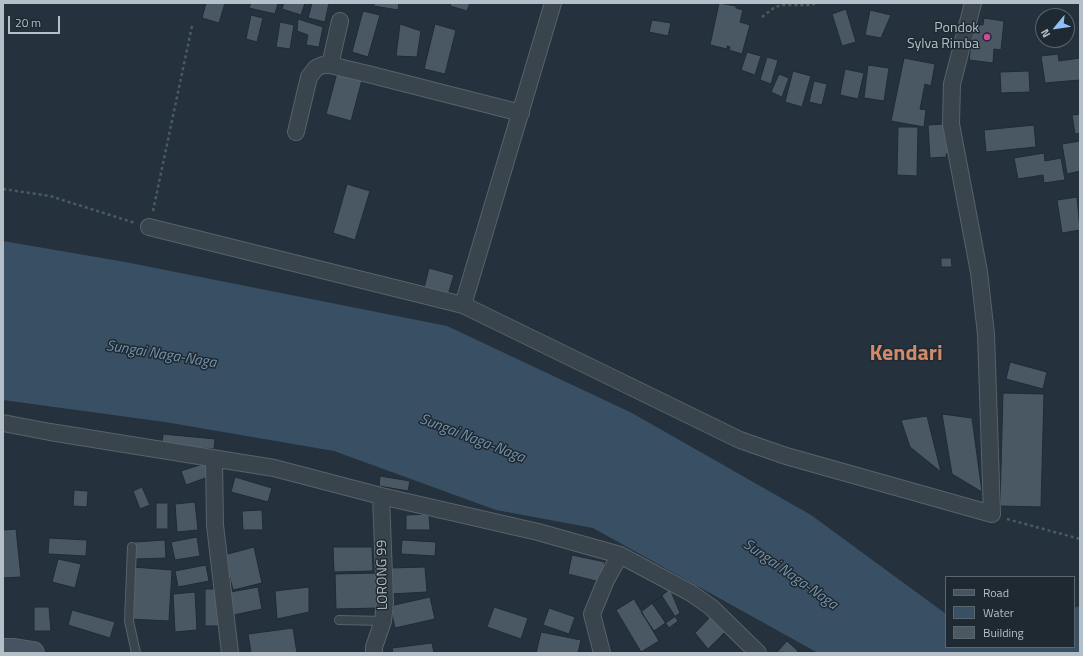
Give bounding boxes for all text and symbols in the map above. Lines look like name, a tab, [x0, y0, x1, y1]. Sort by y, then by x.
scale bar	[10, 8, 62, 34]
north arrow	[1035, 8, 1075, 48]
text: 20 m	[15, 13, 41, 32]
place label: Pondok Sylva Rimba	[907, 21, 979, 54]
text: N	[1037, 26, 1054, 41]
marker: Pondok Sylva Rimba	[982, 32, 992, 42]
water label: Sungai Naga-Naga	[105, 337, 217, 373]
district label: Kendari	[869, 342, 943, 368]
water label: Sungai Naga-Naga	[417, 411, 527, 467]
water label: Sungai Naga-Naga	[739, 536, 841, 614]
street label: LORONG 99	[374, 540, 392, 610]
legend	[945, 576, 1075, 648]
text: Road	[983, 583, 1009, 602]
text: Water	[983, 603, 1014, 622]
text: Building	[983, 623, 1024, 642]

